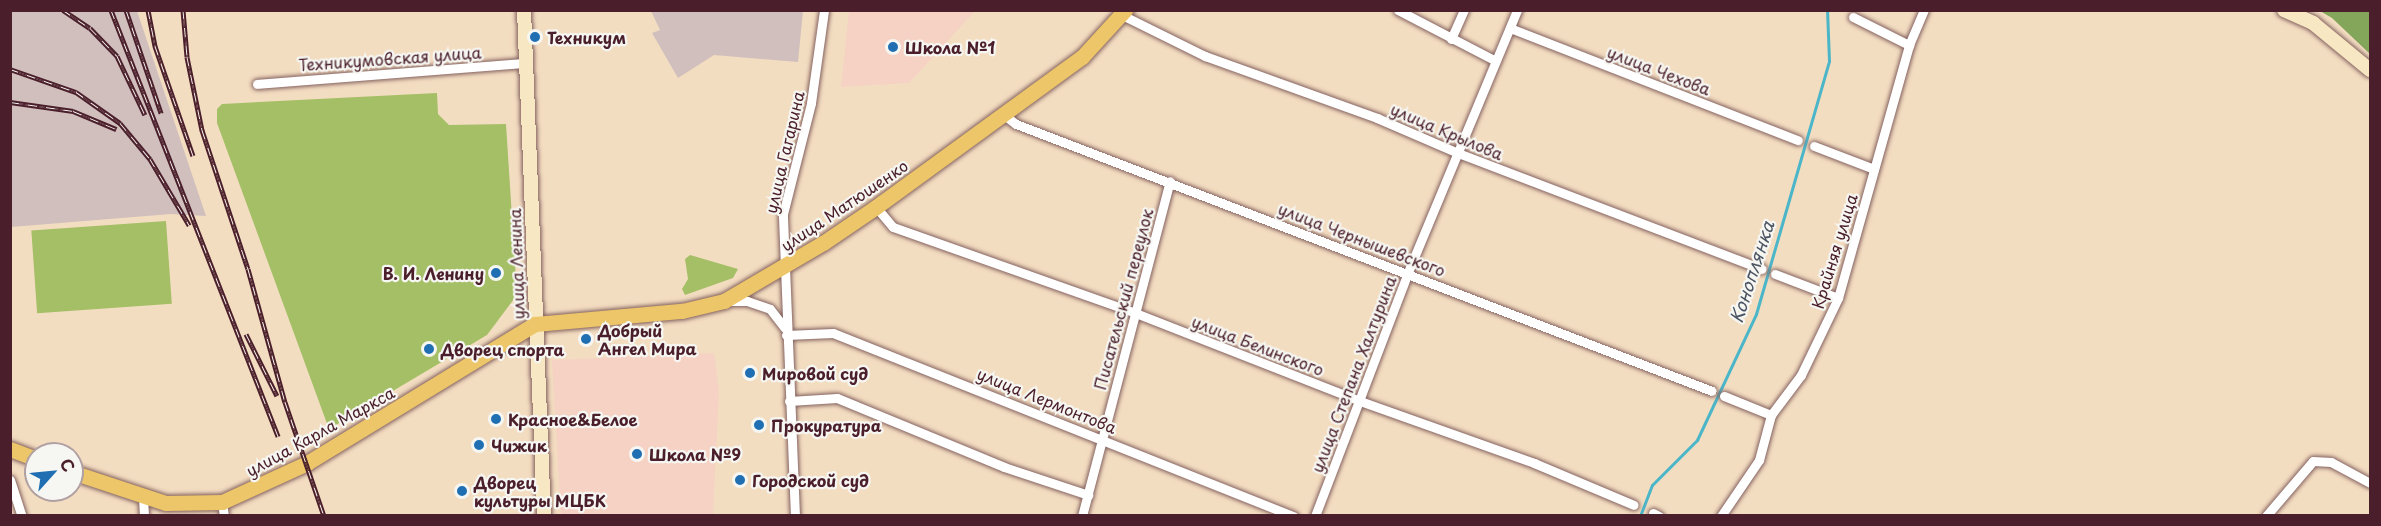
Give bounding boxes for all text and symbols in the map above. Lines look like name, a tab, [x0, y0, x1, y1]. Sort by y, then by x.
place label: Техникум	[547, 27, 626, 47]
marker: Техникум	[528, 30, 542, 44]
place label: Школа №1	[905, 37, 996, 57]
marker: Школа №1	[886, 40, 900, 54]
street label: улица Чехова	[1604, 41, 1714, 99]
street label: Техникумовская улица	[297, 42, 483, 74]
street label: улица Гагарина	[761, 89, 807, 215]
street label: улица Крылова	[1388, 99, 1506, 163]
street label: улица Матюшенко	[776, 155, 912, 255]
street label: Крайняя улица	[1807, 191, 1861, 311]
street label: улица Чернышевского	[1275, 198, 1449, 280]
street label: Писательский переулок	[1090, 206, 1156, 392]
street label: улица Ленина	[504, 208, 528, 320]
water label: Коноплянка	[1725, 218, 1779, 326]
place label: В. И. Ленину	[382, 263, 484, 283]
marker: В. И. Ленину	[489, 266, 503, 280]
street label: улица Степана Халтурина	[1307, 273, 1399, 475]
street label: улица Белинского	[1189, 311, 1327, 379]
place label: Добрый Ангел Мира	[598, 320, 698, 358]
marker: Добрый Ангел Мира	[579, 332, 593, 346]
place label: Дворец спорта	[441, 339, 565, 359]
marker: Дворец спорта	[422, 342, 436, 356]
place label: Мировой суд	[762, 363, 868, 383]
street label: улица Лермонтова	[974, 363, 1120, 437]
marker: Мировой суд	[743, 366, 757, 380]
street label: улица Карла Маркса	[242, 382, 398, 480]
place label: Красное&Белое	[508, 409, 638, 429]
marker: Красное&Белое	[489, 412, 503, 426]
place label: Прокуратура	[771, 415, 882, 435]
marker: Прокуратура	[752, 418, 766, 432]
place label: Чижик	[491, 435, 547, 455]
marker: Чижик	[472, 438, 486, 452]
north arrow	[24, 442, 84, 502]
place label: Школа №9	[649, 444, 742, 464]
marker: Школа №9	[630, 447, 644, 461]
text: С	[55, 454, 82, 476]
place label: Городской суд	[752, 470, 869, 490]
place label: Дворец культуры МЦБК	[474, 472, 607, 510]
marker: Городской суд	[733, 473, 747, 487]
marker: Дворец культуры МЦБК	[455, 484, 469, 498]

